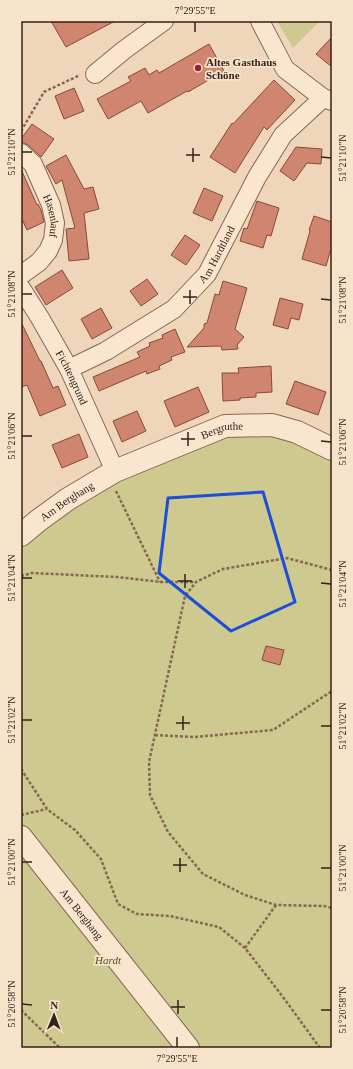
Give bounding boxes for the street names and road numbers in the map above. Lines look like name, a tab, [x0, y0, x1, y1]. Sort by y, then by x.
street label: Hasenlauf	[41, 192, 61, 239]
street label: Am Hardtland	[196, 223, 237, 285]
street label: Fichtengrund	[54, 348, 90, 407]
street label: Bergruthe	[199, 420, 243, 441]
street label: Am Berghang	[38, 479, 96, 523]
street label: Am Berghang	[58, 886, 106, 942]

